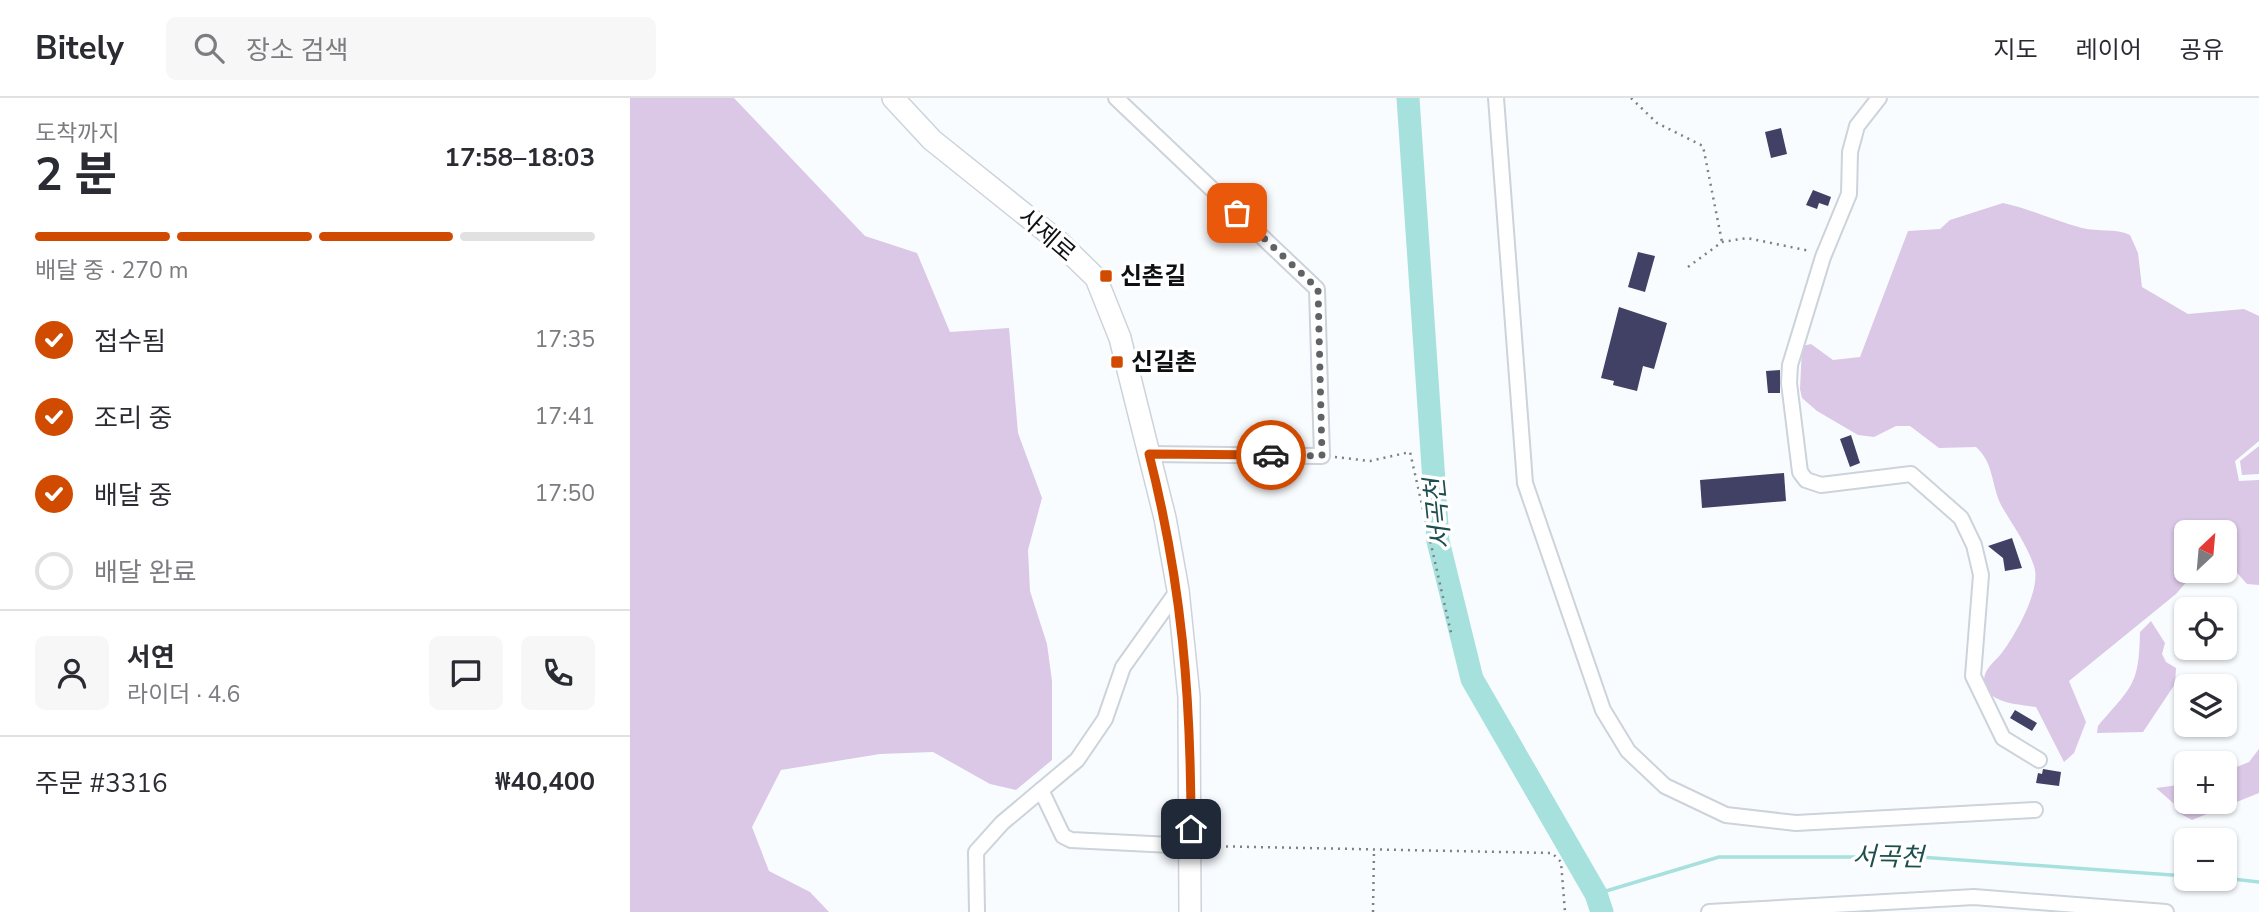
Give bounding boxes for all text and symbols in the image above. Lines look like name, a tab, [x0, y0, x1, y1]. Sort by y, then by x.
search box	[166, 17, 656, 80]
text: Bitely	[35, 26, 124, 71]
icon: search	[190, 29, 228, 67]
text: 장소 검색	[246, 33, 348, 68]
text: 지도	[1993, 34, 2038, 66]
text: 레이어	[2076, 34, 2142, 66]
text: 공유	[2180, 34, 2224, 66]
text: 도착까지	[35, 118, 120, 149]
text: 17:58–18:03	[444, 140, 595, 175]
text: 2 분	[35, 143, 117, 206]
pin	[1207, 183, 1267, 243]
icon: bag	[1218, 194, 1256, 232]
street label: 사제로	[1012, 201, 1082, 269]
text: 배달 중 · 270 m	[35, 255, 188, 286]
place label: 신촌길	[1120, 260, 1186, 292]
marker: 신촌길	[1098, 268, 1114, 284]
icon: check	[35, 321, 73, 359]
text: 접수됨	[94, 324, 166, 359]
text: 17:35	[535, 324, 595, 355]
place label: 신길촌	[1131, 346, 1197, 378]
marker: 신길촌	[1109, 354, 1125, 370]
icon: check	[35, 398, 73, 436]
text: 조리 중	[94, 401, 172, 436]
text: 17:41	[535, 401, 595, 432]
courier	[1236, 420, 1306, 490]
icon: car	[1252, 436, 1290, 474]
water label: 서곡천	[1417, 473, 1459, 552]
icon: check	[35, 475, 73, 513]
text: 배달 중	[94, 478, 172, 513]
text: 17:50	[535, 478, 595, 509]
north arrow	[2174, 520, 2236, 583]
map controls	[2174, 520, 2237, 891]
text: 배달 완료	[94, 555, 196, 590]
button: locate	[2174, 597, 2237, 660]
button: person	[35, 636, 109, 710]
button: chat	[429, 636, 503, 710]
button: phone	[521, 636, 595, 710]
text: 서연	[127, 640, 175, 675]
button: layers	[2174, 674, 2237, 737]
text: 라이더 · 4.6	[127, 679, 240, 710]
button: +	[2174, 751, 2237, 814]
text: ₩40,400	[495, 764, 595, 799]
text: 주문 #3316	[35, 766, 168, 801]
pin	[1161, 799, 1221, 859]
icon: home	[1172, 810, 1210, 848]
button: −	[2174, 828, 2237, 891]
water label: 서곡천	[1852, 839, 1927, 875]

